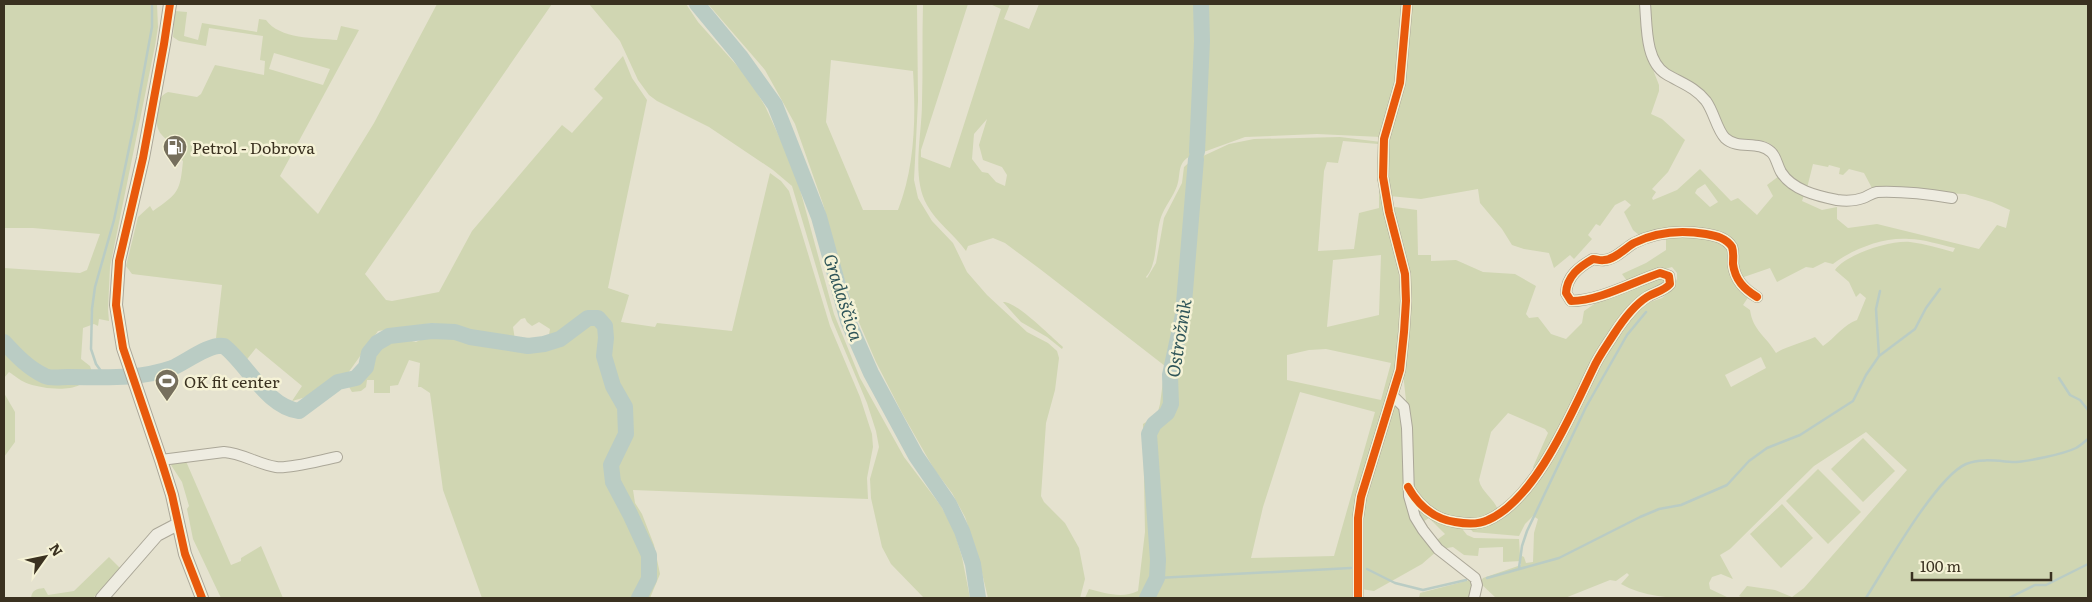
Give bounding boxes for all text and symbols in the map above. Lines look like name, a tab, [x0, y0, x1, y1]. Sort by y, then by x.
fuel station icon: Petrol - Dobrova	[162, 134, 188, 168]
place label: Petrol - Dobrova	[192, 135, 315, 159]
water label: Gradaščica	[817, 250, 871, 345]
water label: Ostrožnik	[1158, 297, 1198, 379]
sports icon: OK fit center	[154, 368, 180, 402]
place label: OK fit center	[184, 369, 280, 393]
north arrow	[20, 532, 70, 582]
text: N	[45, 539, 68, 560]
scale bar	[1912, 550, 2051, 582]
text: 100 m	[1920, 554, 1961, 577]

